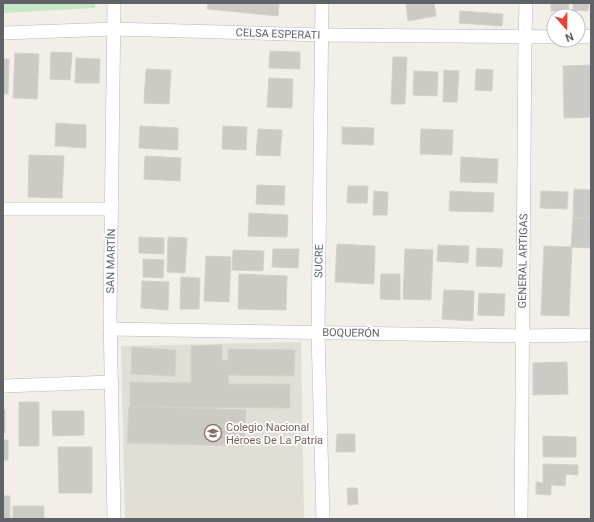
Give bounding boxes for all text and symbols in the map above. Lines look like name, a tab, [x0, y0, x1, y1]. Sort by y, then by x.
north arrow	[546, 8, 586, 48]
street label: CELSA ESPERATI	[236, 26, 320, 42]
text: N	[563, 29, 575, 44]
street label: GENERAL ARTIGAS	[516, 213, 530, 308]
street label: SAN MARTÍN	[104, 228, 118, 294]
street label: SUCRE	[312, 244, 326, 278]
street label: BOQUERÓN	[322, 326, 380, 340]
place label: Colegio Nacional Héroes De La Patria	[226, 421, 323, 447]
school or university icon: Colegio Nacional Héroes De La Patria	[203, 423, 223, 443]

